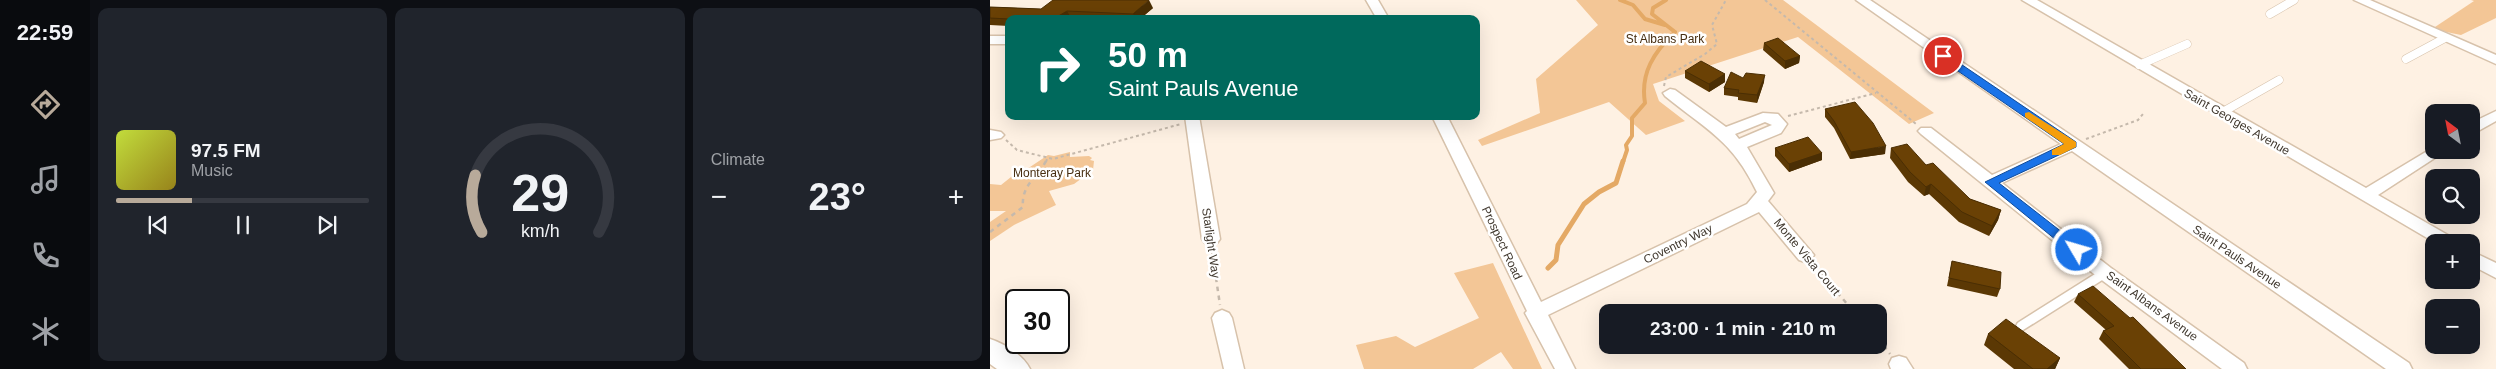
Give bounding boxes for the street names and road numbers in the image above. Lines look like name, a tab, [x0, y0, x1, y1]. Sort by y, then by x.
street label: Saint Georges Avenue	[2182, 86, 2293, 158]
street label: Prospect Road	[1479, 204, 1525, 282]
street label: Starlight Way	[1199, 207, 1223, 279]
street label: Monte Vista Court	[1771, 216, 1844, 299]
street label: Coventry Way	[1641, 221, 1715, 267]
street label: Saint Pauls Avenue	[2190, 222, 2284, 292]
street label: Saint Albans Avenue	[2103, 268, 2201, 344]

